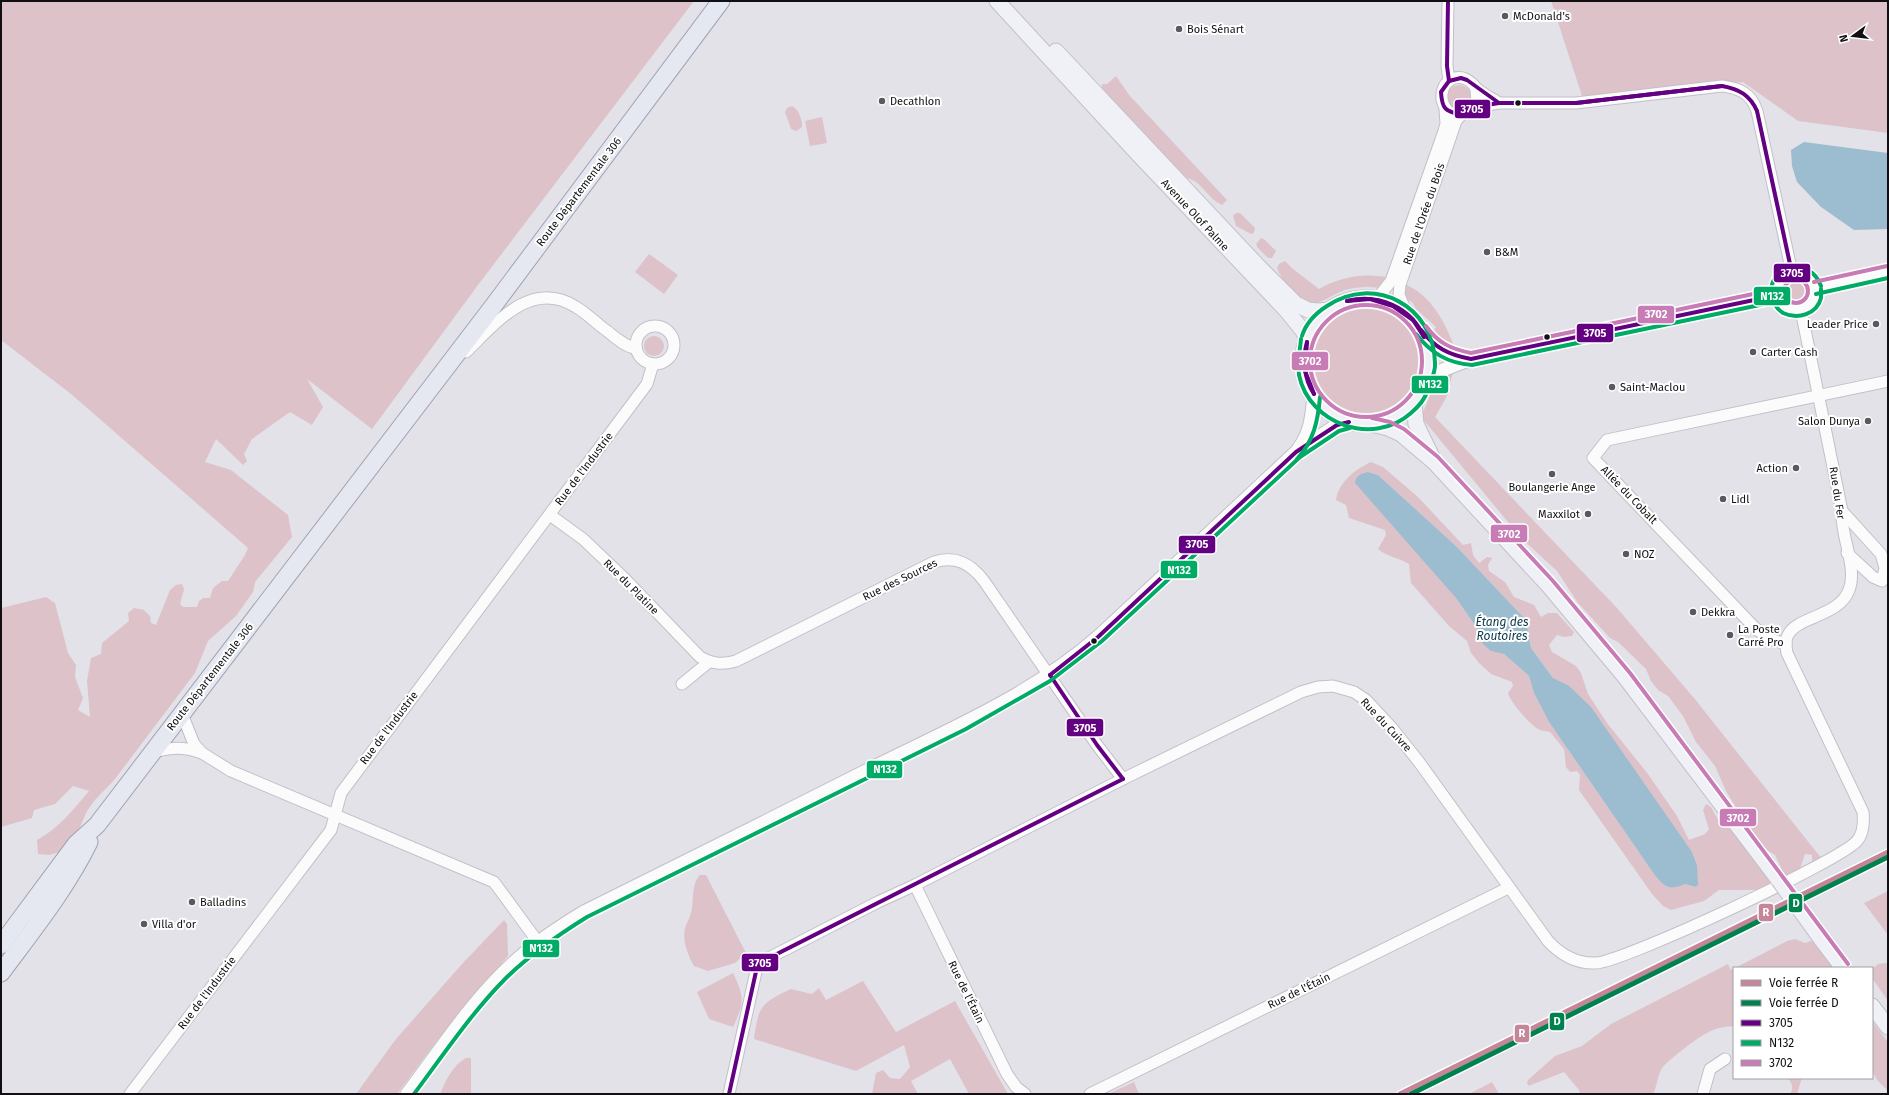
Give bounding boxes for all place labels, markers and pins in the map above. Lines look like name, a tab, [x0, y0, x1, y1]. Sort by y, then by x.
place label: McDonald's	[1513, 10, 1570, 23]
marker: McDonald's	[1500, 11, 1510, 21]
place label: Bois Sénart	[1187, 23, 1244, 36]
marker: Bois Sénart	[1174, 24, 1184, 34]
place label: Decathlon	[890, 95, 941, 108]
marker: Decathlon	[877, 96, 887, 106]
unlabelled marker	[1513, 98, 1523, 108]
place label: B&M	[1495, 246, 1518, 259]
marker: B&M	[1482, 247, 1492, 257]
place label: Leader Price	[1807, 318, 1868, 331]
marker: Leader Price	[1871, 319, 1881, 329]
unlabelled marker	[1542, 332, 1552, 342]
place label: Carter Cash	[1761, 346, 1818, 359]
marker: Carter Cash	[1748, 347, 1758, 357]
place label: Saint-Maclou	[1620, 381, 1685, 394]
marker: Saint-Maclou	[1607, 382, 1617, 392]
place label: Salon Dunya	[1798, 415, 1860, 428]
marker: Salon Dunya	[1863, 416, 1873, 426]
place label: Action	[1756, 462, 1788, 475]
marker: Action	[1791, 463, 1801, 473]
marker: Boulangerie Ange	[1547, 469, 1557, 479]
place label: Boulangerie Ange	[1508, 481, 1596, 494]
place label: Lidl	[1731, 493, 1749, 506]
marker: Lidl	[1718, 494, 1728, 504]
place label: Maxxilot	[1538, 508, 1580, 521]
marker: Maxxilot	[1583, 509, 1593, 519]
place label: NOZ	[1634, 548, 1655, 561]
marker: NOZ	[1621, 549, 1631, 559]
place label: Dekkra	[1701, 606, 1735, 619]
marker: Dekkra	[1688, 607, 1698, 617]
place label: La Poste Carré Pro	[1738, 623, 1784, 649]
marker: La Poste Carré Pro	[1725, 630, 1735, 640]
unlabelled marker	[1089, 636, 1099, 646]
place label: Balladins	[200, 896, 246, 909]
marker: Balladins	[187, 897, 197, 907]
place label: Villa d'or	[152, 918, 197, 931]
marker: Villa d'or	[139, 919, 149, 929]

